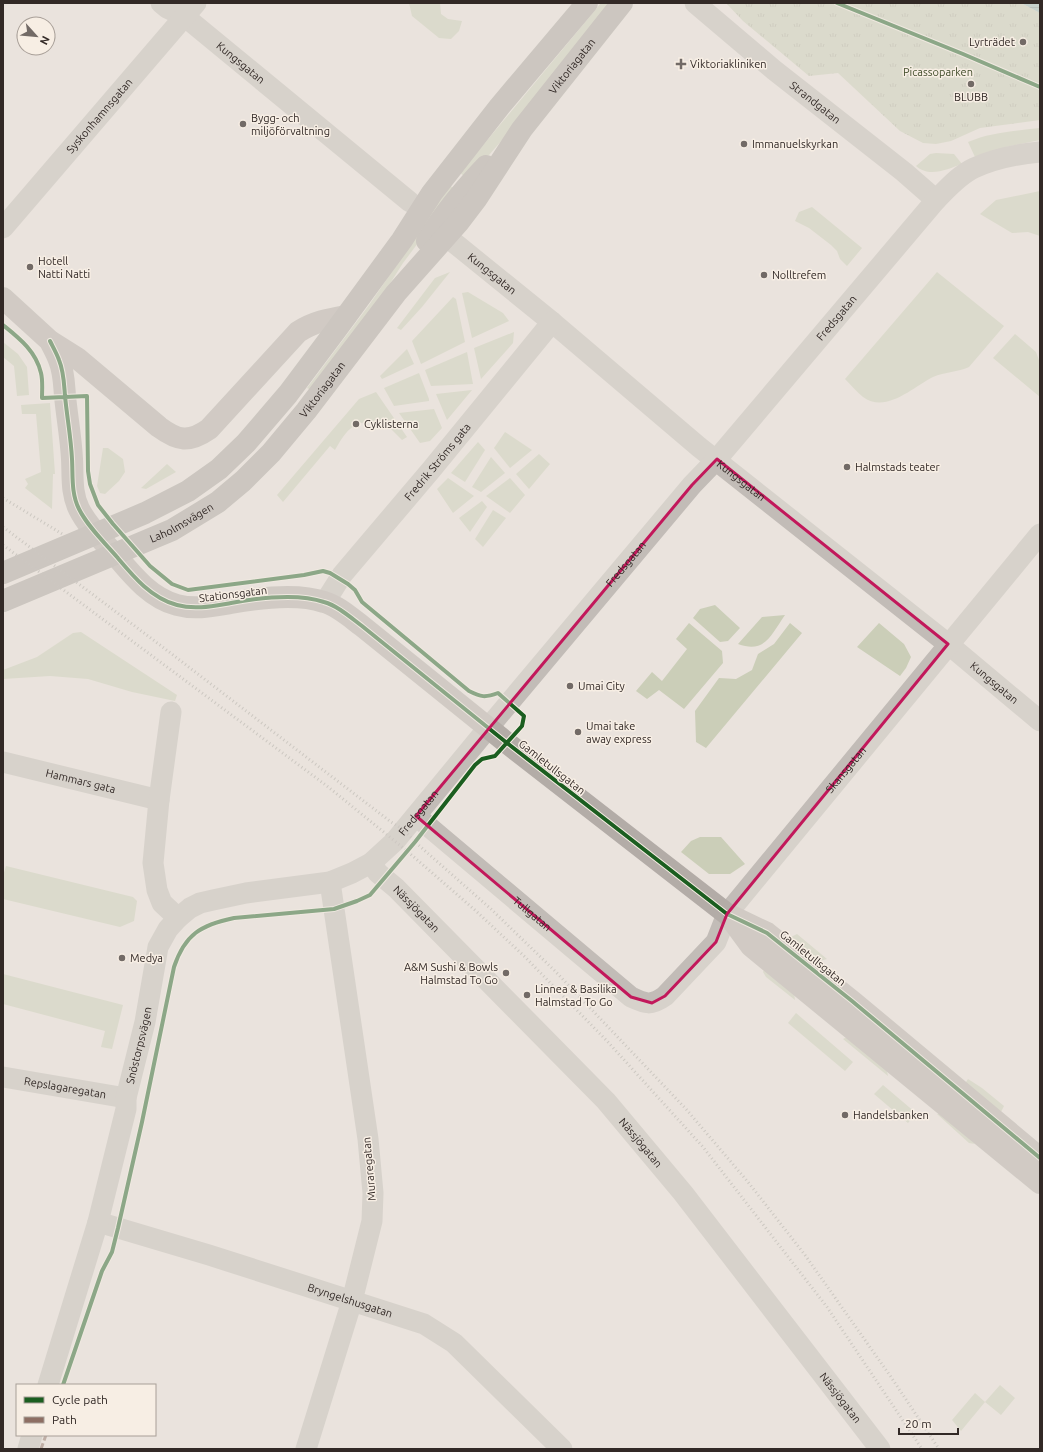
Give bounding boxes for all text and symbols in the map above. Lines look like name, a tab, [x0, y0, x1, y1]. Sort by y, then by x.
north arrow	[16, 16, 56, 56]
text: N	[38, 34, 52, 47]
street label: Viktoriagatan	[546, 36, 597, 96]
place label: Lyrträdet	[969, 36, 1016, 48]
marker: Lyrträdet	[1018, 37, 1028, 47]
street label: Kungsgatan	[214, 39, 267, 86]
marker: Viktoriakliniken	[675, 58, 687, 70]
place label: Viktoriakliniken	[690, 58, 767, 70]
park label: Picassoparken	[903, 66, 973, 78]
street label: Syskonhamnsgatan	[64, 76, 135, 155]
street label: Strandgatan	[788, 79, 843, 126]
marker: BLUBB	[966, 79, 976, 89]
place label: BLUBB	[954, 91, 988, 103]
place label: Bygg- och miljöförvaltning	[251, 112, 330, 137]
marker: Bygg- och miljöförvaltning	[238, 119, 248, 129]
place label: Immanuelskyrkan	[752, 138, 838, 150]
marker: Immanuelskyrkan	[739, 139, 749, 149]
street label: Kungsgatan	[466, 250, 519, 297]
place label: Hotell Natti Natti	[38, 255, 90, 280]
marker: Hotell Natti Natti	[25, 262, 35, 272]
place label: Nolltrefem	[772, 269, 826, 281]
marker: Nolltrefem	[759, 270, 769, 280]
street label: Fredsgatan	[814, 293, 859, 343]
street label: Viktoriagatan	[297, 359, 347, 420]
place label: Cyklisterna	[364, 418, 418, 430]
marker: Cyklisterna	[351, 419, 361, 429]
street label: Fredrik Ströms gata	[402, 421, 473, 503]
street label: Kungsgatan	[715, 458, 768, 503]
place label: Halmstads teater	[855, 461, 941, 473]
marker: Halmstads teater	[842, 462, 852, 472]
street label: Laholmsvägen	[148, 500, 215, 545]
street label: Fredsgatan	[603, 539, 648, 589]
street label: Stationsgatan	[198, 584, 268, 604]
street label: Kungsgatan	[968, 659, 1021, 706]
place label: Umai City	[578, 680, 626, 692]
marker: Umai City	[565, 681, 575, 691]
place label: Umai take away express	[586, 720, 652, 745]
marker: Umai take away express	[573, 727, 583, 737]
street label: Gamletullsgatan	[516, 737, 588, 797]
street label: Skansgatan	[823, 744, 868, 795]
street label: Hammars gata	[45, 767, 117, 795]
street label: Fredsgatan	[396, 788, 440, 838]
street label: Nässjögatan	[391, 883, 442, 935]
street label: Tullgatan	[511, 894, 554, 933]
street label: Gamletullsgatan	[778, 928, 848, 988]
place label: Medya	[130, 952, 163, 964]
marker: Medya	[117, 953, 127, 963]
place label: A&M Sushi & Bowls Halmstad To Go	[404, 961, 498, 986]
marker: A&M Sushi & Bowls Halmstad To Go	[501, 968, 511, 978]
place label: Linnea & Basilika Halmstad To Go	[535, 983, 617, 1008]
marker: Linnea & Basilika Halmstad To Go	[522, 990, 532, 1000]
street label: Snöstorpsvägen	[124, 1006, 154, 1085]
street label: Repslagaregatan	[23, 1075, 107, 1101]
place label: Handelsbanken	[853, 1109, 929, 1121]
marker: Handelsbanken	[840, 1110, 850, 1120]
street label: Nässjögatan	[617, 1116, 665, 1170]
street label: Muraregatan	[360, 1137, 378, 1201]
street label: Bryngelshusgatan	[306, 1281, 394, 1320]
street label: Nässjögatan	[817, 1370, 864, 1425]
legend	[16, 1384, 156, 1436]
text: Cycle path	[52, 1393, 108, 1406]
scale bar	[899, 1410, 958, 1436]
text: Path	[52, 1413, 77, 1426]
text: 20 m	[905, 1417, 932, 1430]

